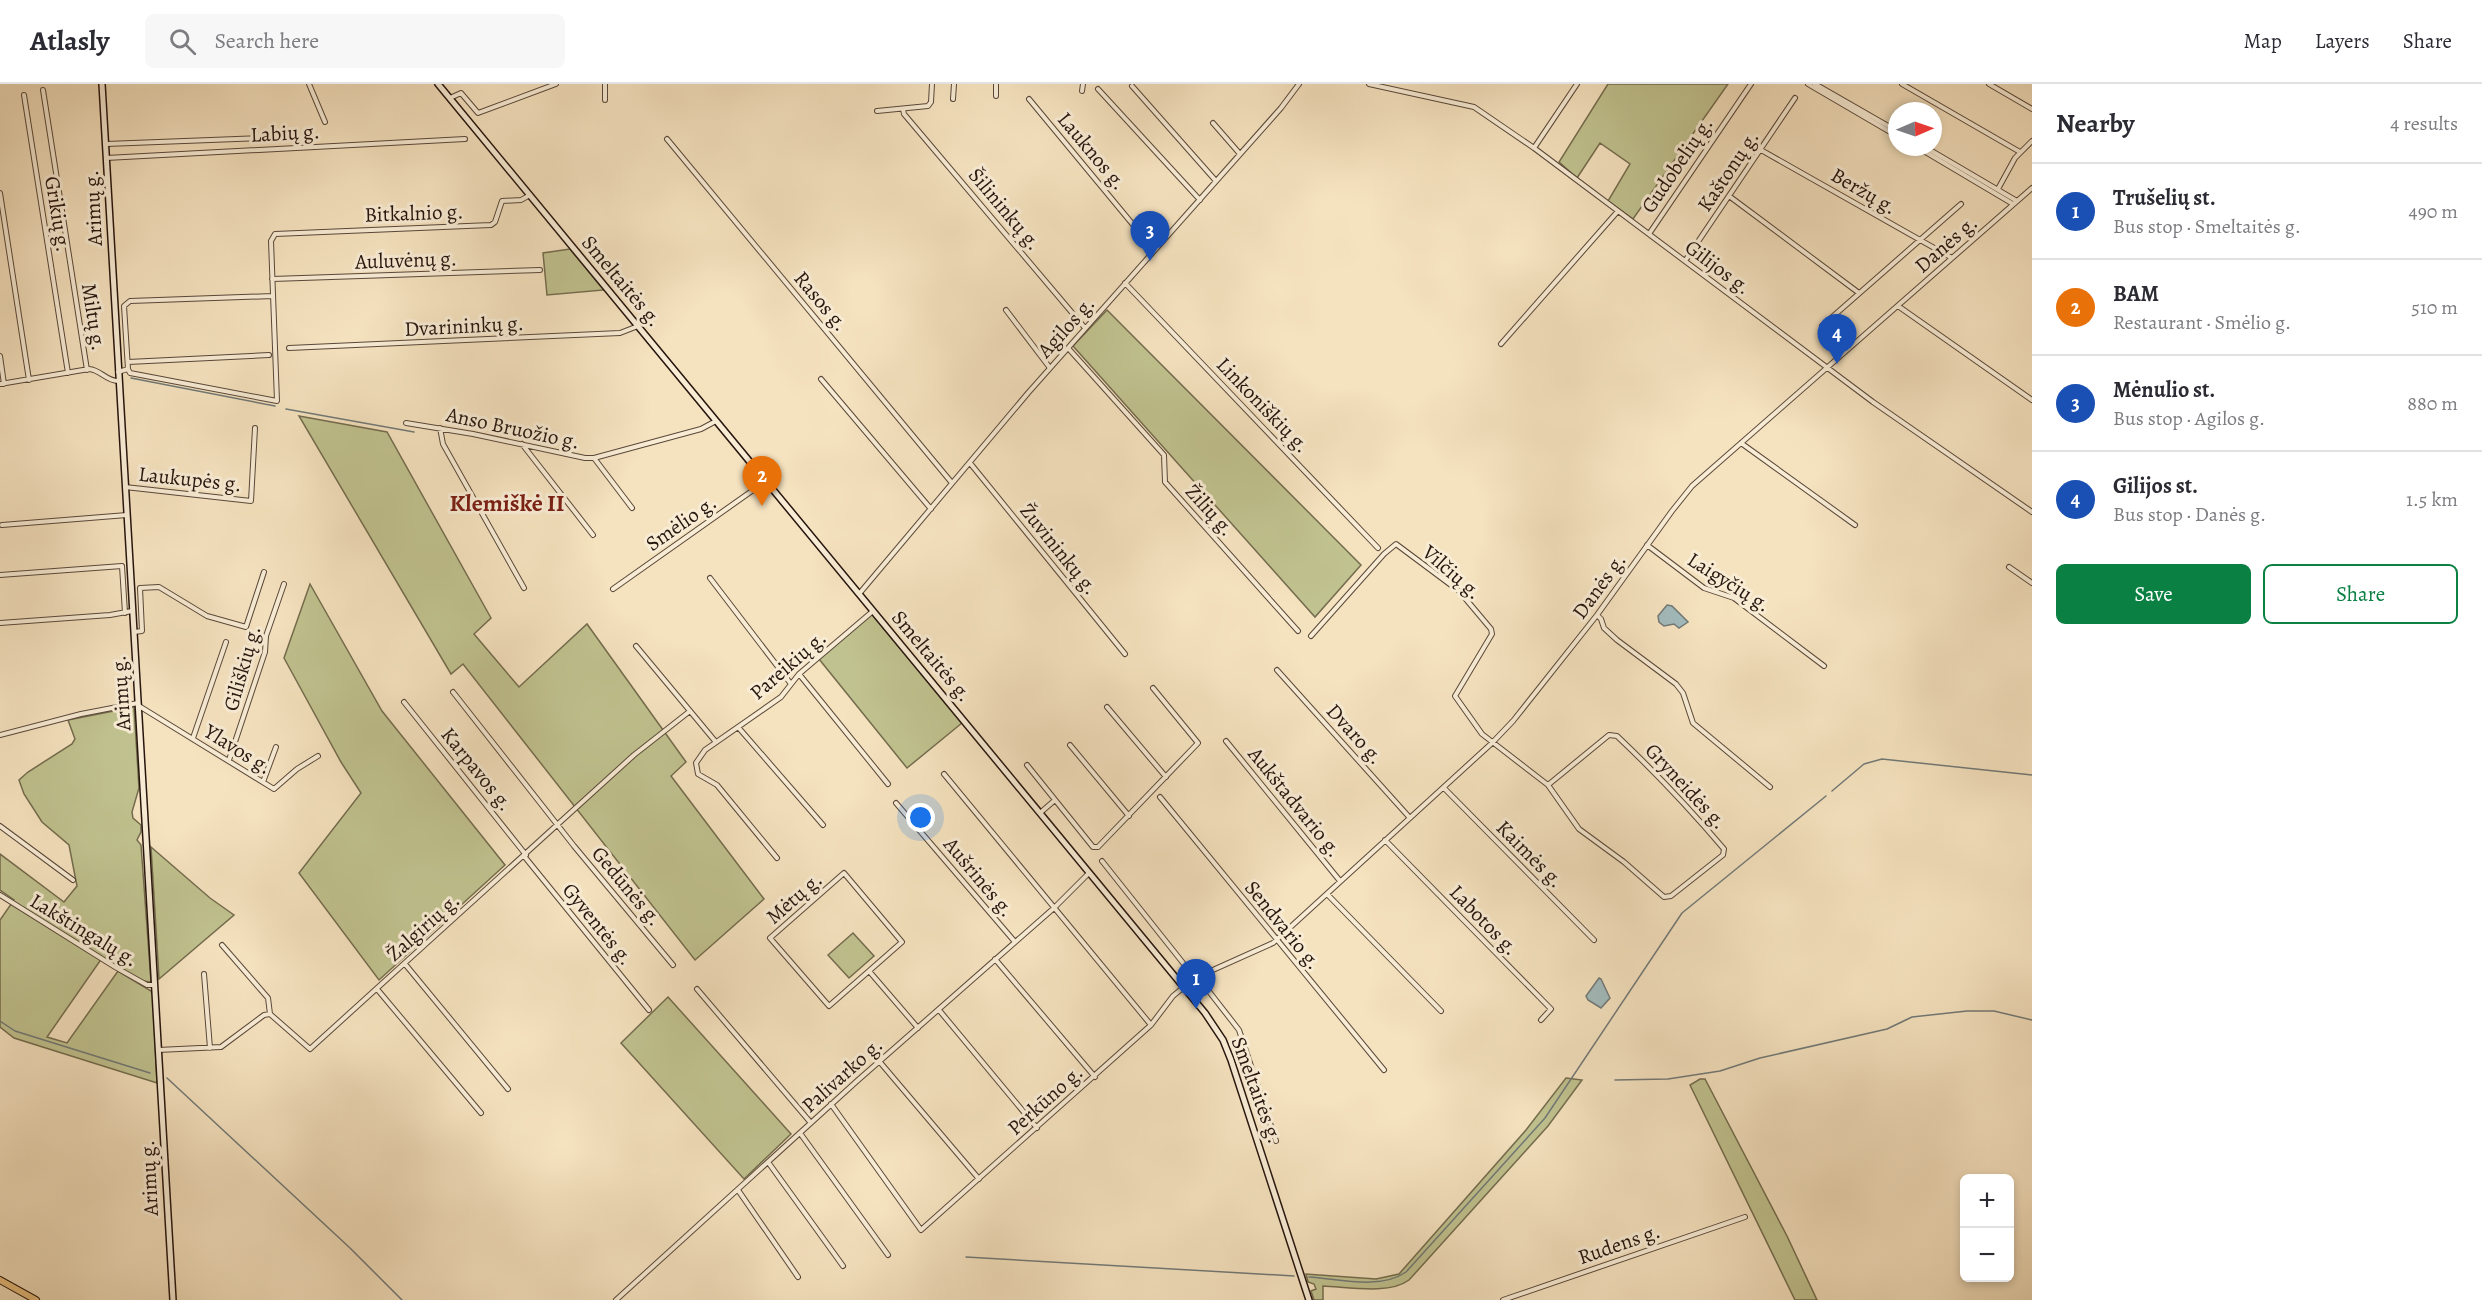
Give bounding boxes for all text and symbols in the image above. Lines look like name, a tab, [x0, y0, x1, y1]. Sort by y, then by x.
search box	[145, 14, 565, 68]
text: Atlasly	[30, 22, 109, 60]
icon: search	[166, 25, 199, 58]
text: Search here	[214, 26, 319, 56]
text: Map	[2243, 27, 2282, 55]
text: Layers	[2315, 27, 2370, 55]
text: Share	[2403, 27, 2452, 55]
north arrow	[1888, 102, 1942, 156]
street label: Lauknos g.	[1051, 106, 1133, 196]
text: Nearby	[2056, 106, 2135, 141]
text: 4 results	[2390, 110, 2458, 137]
street label: Gudobelių g.	[1635, 111, 1719, 219]
street label: Labių g.	[250, 117, 320, 149]
street label: Kaštonų g.	[1691, 125, 1765, 217]
street label: Beržų g.	[1826, 161, 1902, 221]
street label: Šilininkų g.	[962, 162, 1048, 256]
street label: Arimų g.	[77, 169, 109, 248]
street label: Grikių g.	[38, 174, 78, 254]
text: Trušelių st.	[2113, 183, 2216, 213]
street label: Bitkalnio g.	[364, 197, 464, 229]
text: 1	[2072, 198, 2079, 225]
text: 490 m	[2409, 198, 2458, 225]
street label: Danės g.	[1909, 209, 1983, 279]
pin: 3	[1130, 212, 1170, 261]
text: Bus stop · Smeltaitės g.	[2113, 213, 2301, 240]
street label: Smeltaitės g.	[575, 229, 669, 333]
street label: Gilijos g.	[1679, 233, 1757, 301]
street label: Auluvėnų g.	[354, 244, 457, 276]
street label: Rasos g.	[788, 265, 854, 337]
text: BAM	[2113, 279, 2159, 309]
street label: Miltų g.	[75, 281, 113, 353]
street label: Agilos g.	[1030, 290, 1101, 365]
text: 2	[2071, 294, 2080, 321]
text: 510 m	[2411, 294, 2458, 321]
street label: Dvarininkų g.	[404, 309, 524, 343]
text: Restaurant · Smėlio g.	[2113, 309, 2291, 336]
pin: 4	[1818, 314, 1856, 364]
street label: Linkoniškių g.	[1210, 351, 1316, 459]
text: Mėnulio st.	[2113, 375, 2215, 405]
text: 3	[2071, 390, 2080, 417]
text: 880 m	[2407, 390, 2458, 417]
street label: Anso Bruožio g.	[443, 400, 582, 456]
text: Bus stop · Agilos g.	[2113, 405, 2265, 432]
pin: 2	[742, 456, 782, 506]
street label: Laukupės g.	[137, 460, 243, 498]
text: Gilijos st.	[2113, 471, 2198, 501]
street label: Žilių g.	[1179, 478, 1241, 542]
text: 4	[2071, 486, 2080, 513]
text: 1.5 km	[2406, 486, 2458, 513]
district label: Klemiškė II	[450, 487, 564, 519]
street label: Smėlio g.	[640, 488, 722, 558]
street label: Žuvininkų g.	[1013, 497, 1105, 601]
text: Bus stop · Danės g.	[2113, 501, 2266, 528]
street label: Vilčių g.	[1416, 538, 1488, 606]
street label: Laigyčių g.	[1682, 545, 1776, 619]
street label: Danės g.	[1566, 547, 1632, 625]
button: Save	[2056, 564, 2251, 624]
button: Share	[2263, 564, 2458, 624]
street label: Smeltaitės g.	[885, 604, 979, 708]
street label: Giliškių g.	[216, 622, 268, 714]
street label: Pareikių g.	[744, 624, 832, 706]
street label: Arimų g.	[104, 654, 138, 733]
street label: Dvaro g.	[1320, 697, 1390, 771]
street label: Ylavos g.	[198, 717, 277, 781]
street label: Karpavos g.	[435, 721, 519, 817]
street label: Gryneidės g.	[1639, 737, 1733, 835]
street label: Aukštadvario g.	[1241, 740, 1348, 863]
your location	[906, 803, 935, 832]
street label: Kaimės g.	[1490, 814, 1570, 894]
street label: Aušrinės g.	[937, 830, 1021, 923]
street label: Gedūnės g.	[585, 840, 669, 932]
street label: Mėtų g.	[760, 866, 828, 930]
street label: Sendvario g.	[1238, 875, 1328, 975]
street label: Gyventės g.	[556, 877, 640, 971]
street label: Labotos g.	[1443, 878, 1525, 962]
street label: Lakštingalų g.	[25, 887, 143, 973]
street label: Žalgirių g.	[380, 887, 466, 967]
pin: 1	[1176, 960, 1216, 1009]
street label: Palivarko g.	[795, 1031, 889, 1119]
street label: Smeltaitės g.	[1225, 1033, 1289, 1147]
street label: Perkūno g.	[1001, 1059, 1089, 1141]
street label: Arimų g.	[133, 1139, 165, 1218]
map controls	[1960, 1174, 2014, 1282]
button: +	[1960, 1174, 2014, 1228]
street label: Rudens g.	[1574, 1217, 1664, 1271]
button: −	[1960, 1228, 2014, 1282]

